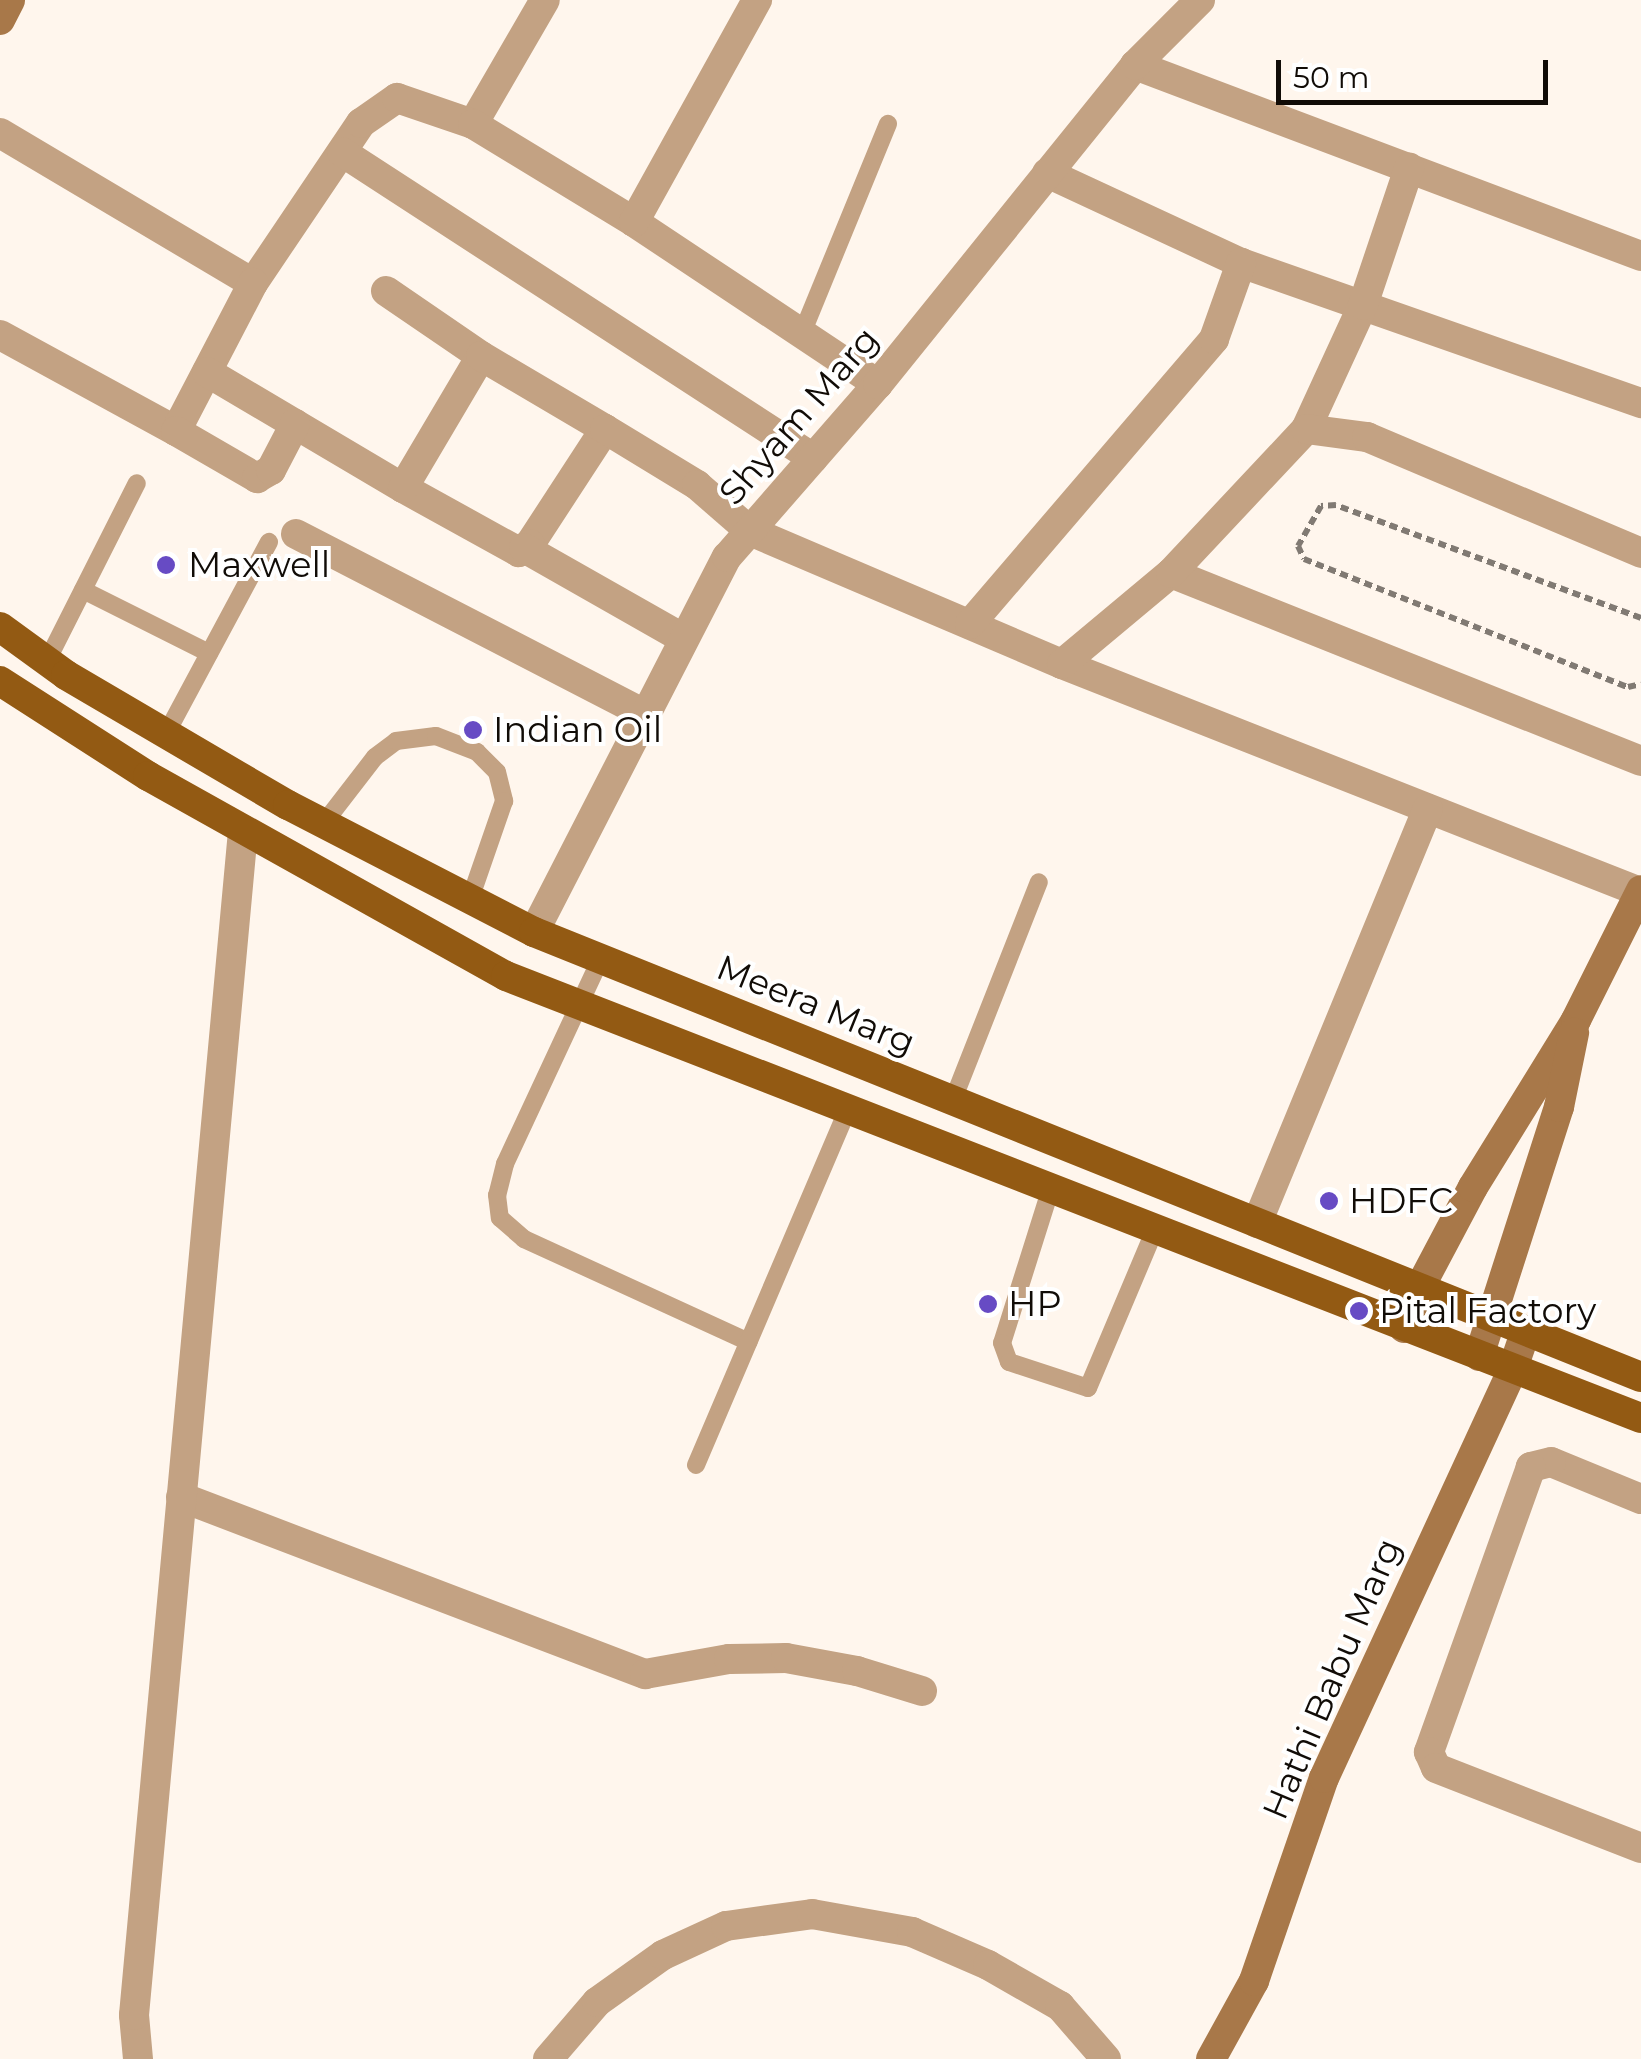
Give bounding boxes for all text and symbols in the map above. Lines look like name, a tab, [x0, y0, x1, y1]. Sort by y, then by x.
scale bar	[1281, 40, 1554, 102]
text: 50 m	[1293, 59, 1370, 96]
street label: Shyam Marg	[711, 319, 887, 513]
place label: Maxwell	[188, 544, 330, 586]
marker: Maxwell	[153, 552, 179, 578]
place label: Indian Oil	[493, 709, 662, 751]
marker: Indian Oil	[462, 719, 484, 741]
street label: Meera Marg	[711, 946, 921, 1064]
place label: HDFC	[1349, 1180, 1453, 1222]
marker: HDFC	[1318, 1190, 1340, 1212]
place label: HP	[1008, 1283, 1062, 1325]
place label: Pital Factory	[1379, 1290, 1596, 1332]
marker: HP	[977, 1293, 999, 1315]
marker: Pital Factory	[1348, 1300, 1370, 1322]
street label: Hathi Babu Marg	[1254, 1532, 1410, 1826]

